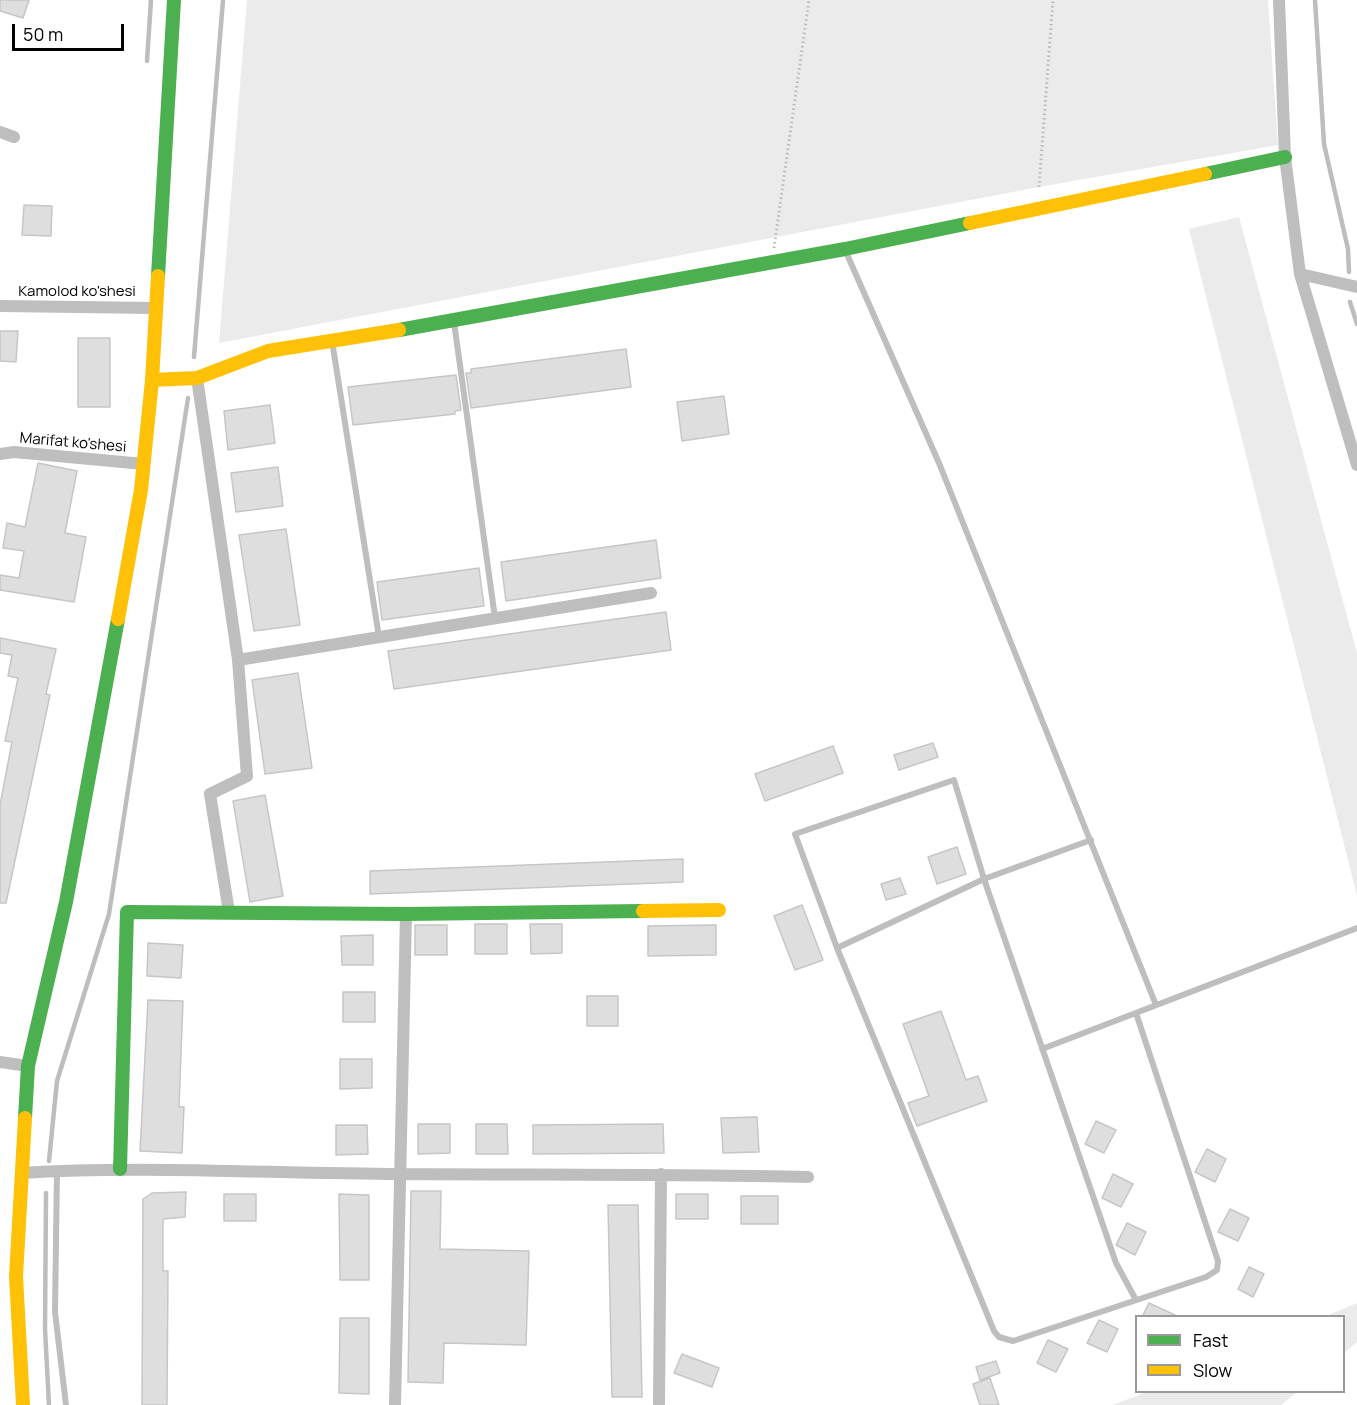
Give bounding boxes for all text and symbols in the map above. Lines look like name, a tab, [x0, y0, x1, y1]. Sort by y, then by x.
scale bar	[15, 12, 128, 50]
text: 50 m	[23, 22, 63, 46]
street label: Kamolod ko'shesi	[18, 283, 136, 301]
street label: Marifat ko'shesi	[19, 429, 127, 457]
legend	[1135, 1315, 1345, 1393]
text: Fast	[1193, 1328, 1228, 1352]
text: Slow	[1193, 1358, 1232, 1382]

